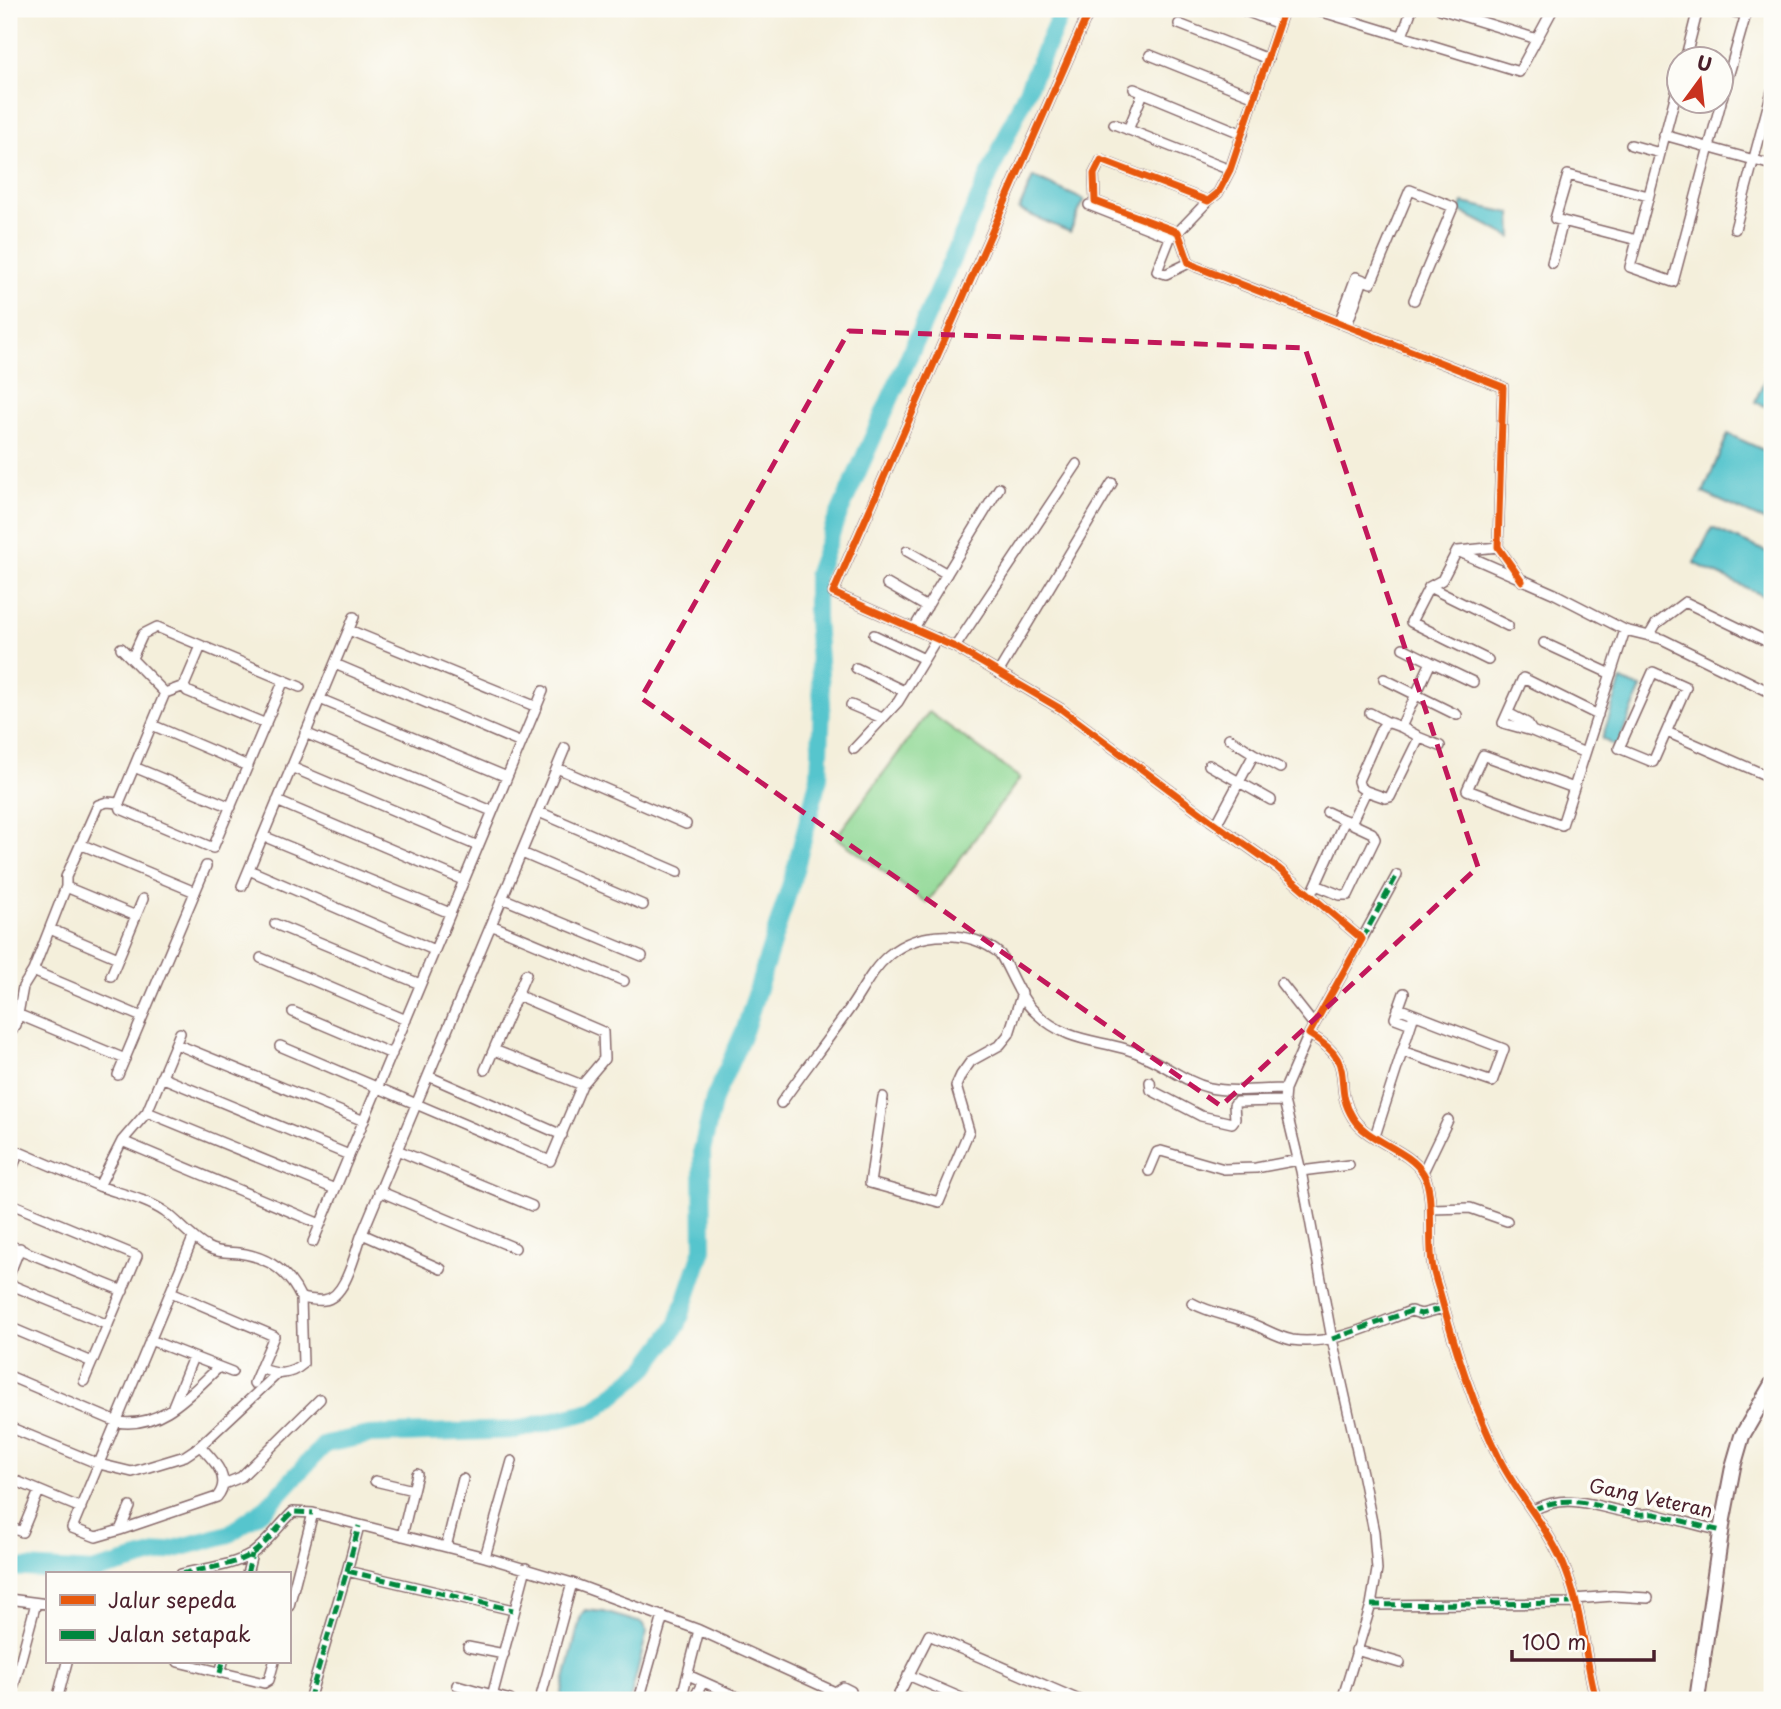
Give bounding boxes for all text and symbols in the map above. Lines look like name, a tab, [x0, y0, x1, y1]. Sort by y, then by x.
north arrow	[1666, 46, 1736, 116]
text: U	[1694, 47, 1715, 78]
street label: Gang Veteran	[1587, 1470, 1716, 1524]
legend	[46, 1572, 290, 1664]
text: Jalur sepeda	[108, 1583, 236, 1615]
text: Jalan setapak	[108, 1617, 251, 1649]
scale bar	[1512, 1618, 1653, 1662]
text: 100 m	[1522, 1625, 1586, 1657]

